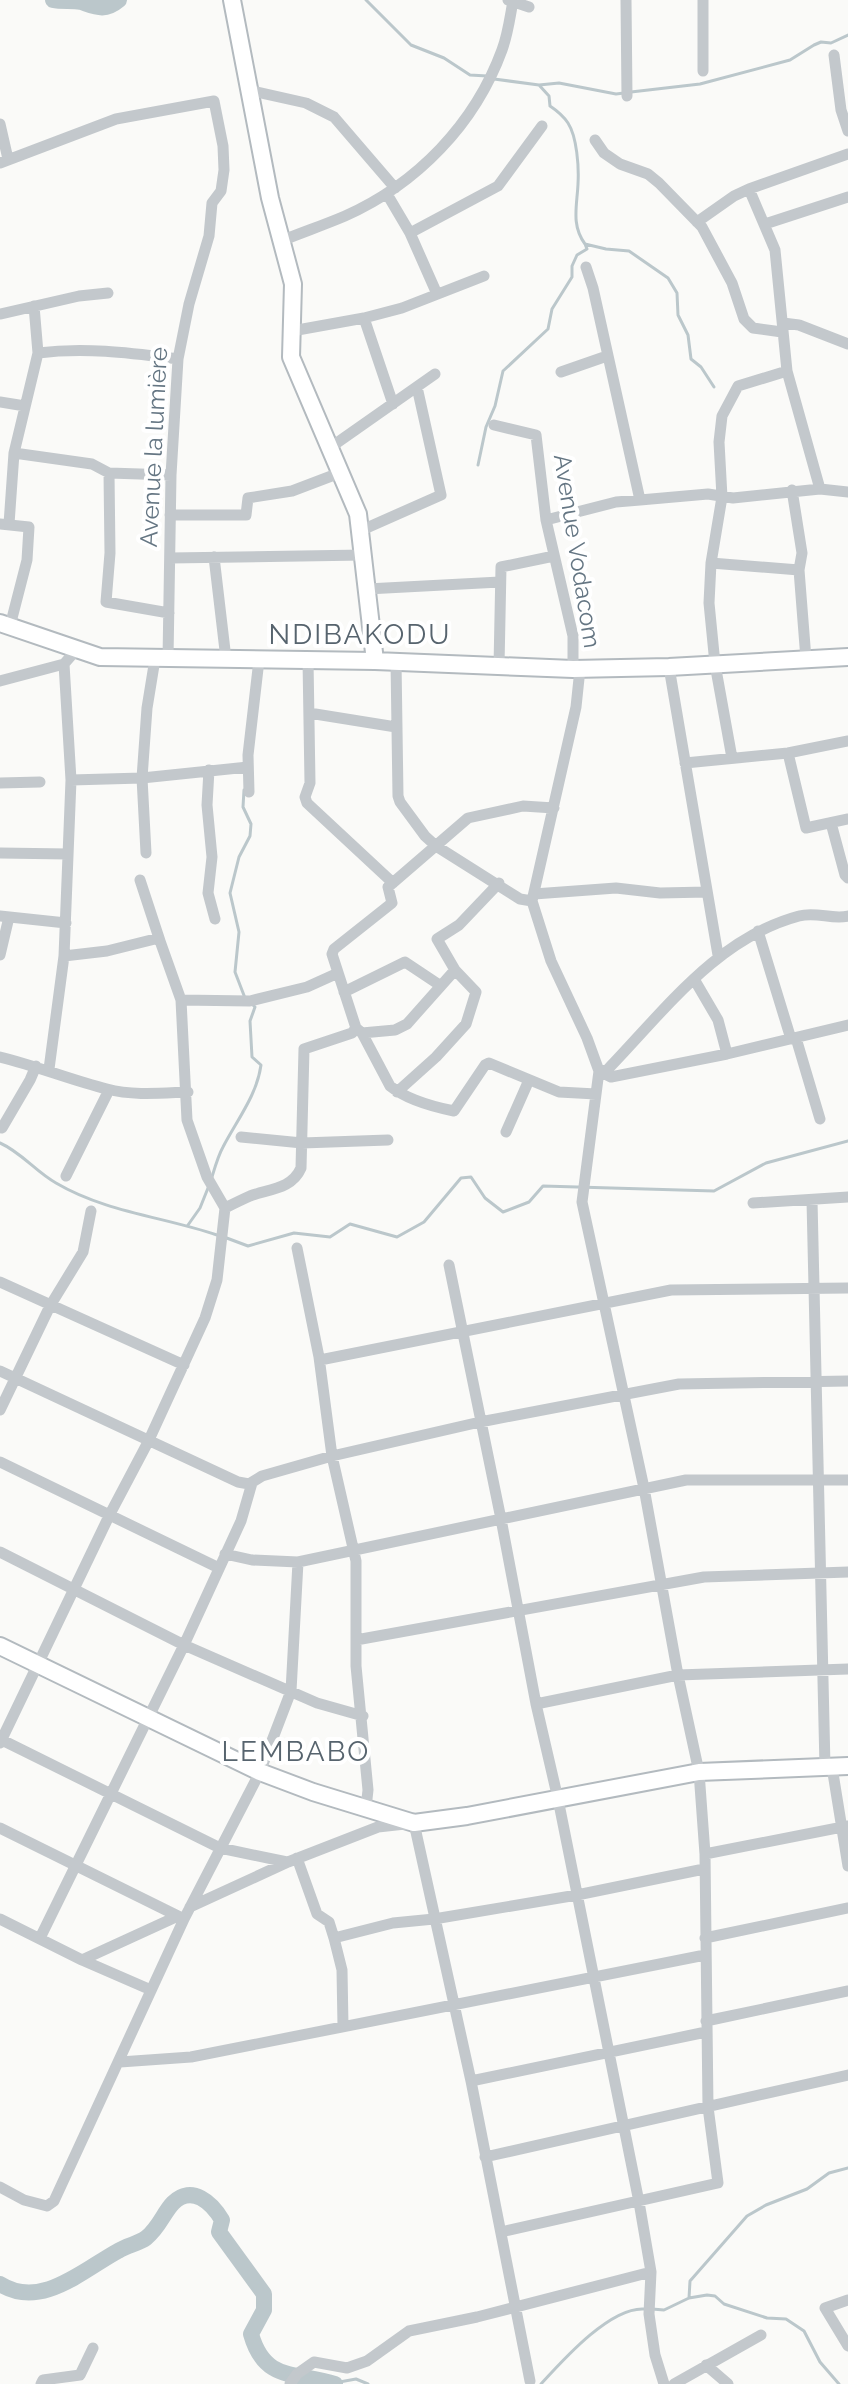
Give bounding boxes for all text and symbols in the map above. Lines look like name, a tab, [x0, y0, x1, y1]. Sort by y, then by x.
street label: Avenue la lumière	[134, 346, 173, 548]
street label: Avenue Vodacom	[548, 452, 607, 650]
district label: NDIBAKODU	[269, 618, 451, 651]
district label: LEMBABO	[222, 1735, 370, 1768]

